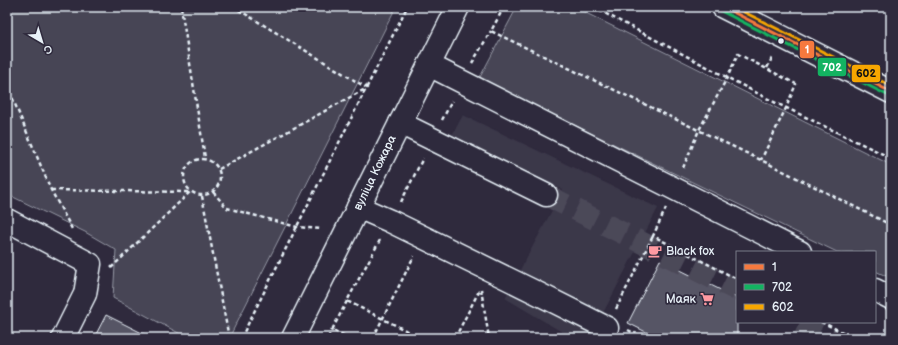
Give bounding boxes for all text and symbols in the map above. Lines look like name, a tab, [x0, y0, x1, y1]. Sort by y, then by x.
north arrow	[22, 22, 62, 62]
unlabelled marker	[776, 36, 786, 46]
line badge: 1	[799, 40, 815, 59]
text: С	[41, 42, 55, 57]
text: 1	[805, 43, 809, 56]
line badge: 702	[817, 57, 847, 77]
text: 702	[822, 61, 842, 74]
line badge: 602	[851, 64, 881, 83]
text: 602	[856, 67, 876, 80]
street label: вуліца Кожара	[350, 133, 400, 213]
cafe icon: Black fox	[647, 243, 663, 259]
place label: Black fox	[666, 244, 715, 259]
legend	[736, 251, 876, 323]
text: 1	[772, 260, 777, 275]
text: 702	[772, 280, 792, 295]
supermarket icon: Маяк	[699, 291, 715, 307]
place label: Маяк	[666, 292, 697, 307]
text: 602	[772, 300, 793, 315]

